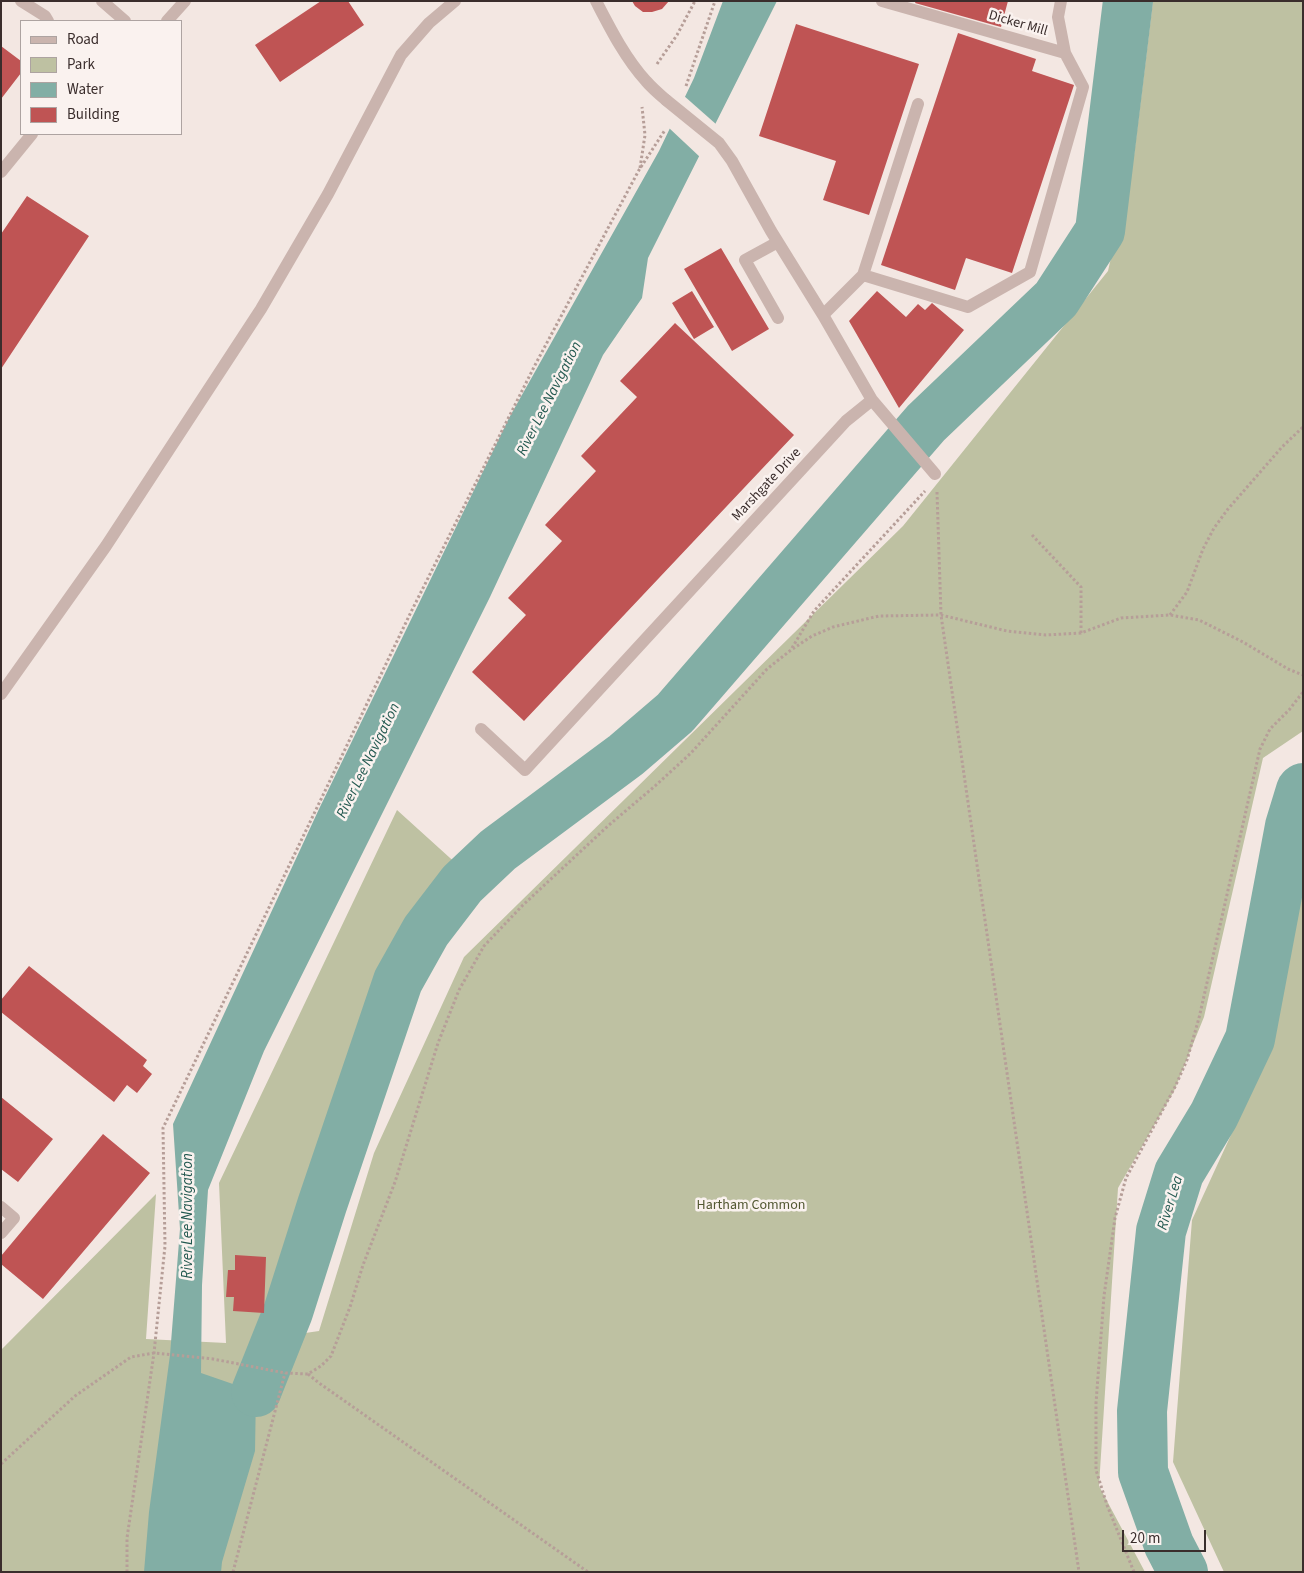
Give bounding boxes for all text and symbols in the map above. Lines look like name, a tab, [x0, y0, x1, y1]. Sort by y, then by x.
street label: Dicker Mill	[987, 8, 1049, 40]
legend	[20, 20, 182, 135]
text: Road	[67, 29, 99, 50]
text: Park	[67, 54, 95, 75]
text: Water	[67, 79, 103, 100]
text: Building	[67, 104, 119, 125]
water label: River Lee Navigation	[513, 339, 587, 459]
street label: Marshgate Drive	[729, 445, 805, 525]
water label: River Lee Navigation	[333, 701, 405, 821]
water label: River Lee Navigation	[180, 1153, 198, 1279]
water label: River Lea	[1154, 1174, 1188, 1232]
park label: Hartham Common	[697, 1198, 805, 1214]
scale bar	[1124, 1520, 1208, 1552]
text: 20 m	[1130, 1528, 1160, 1549]

